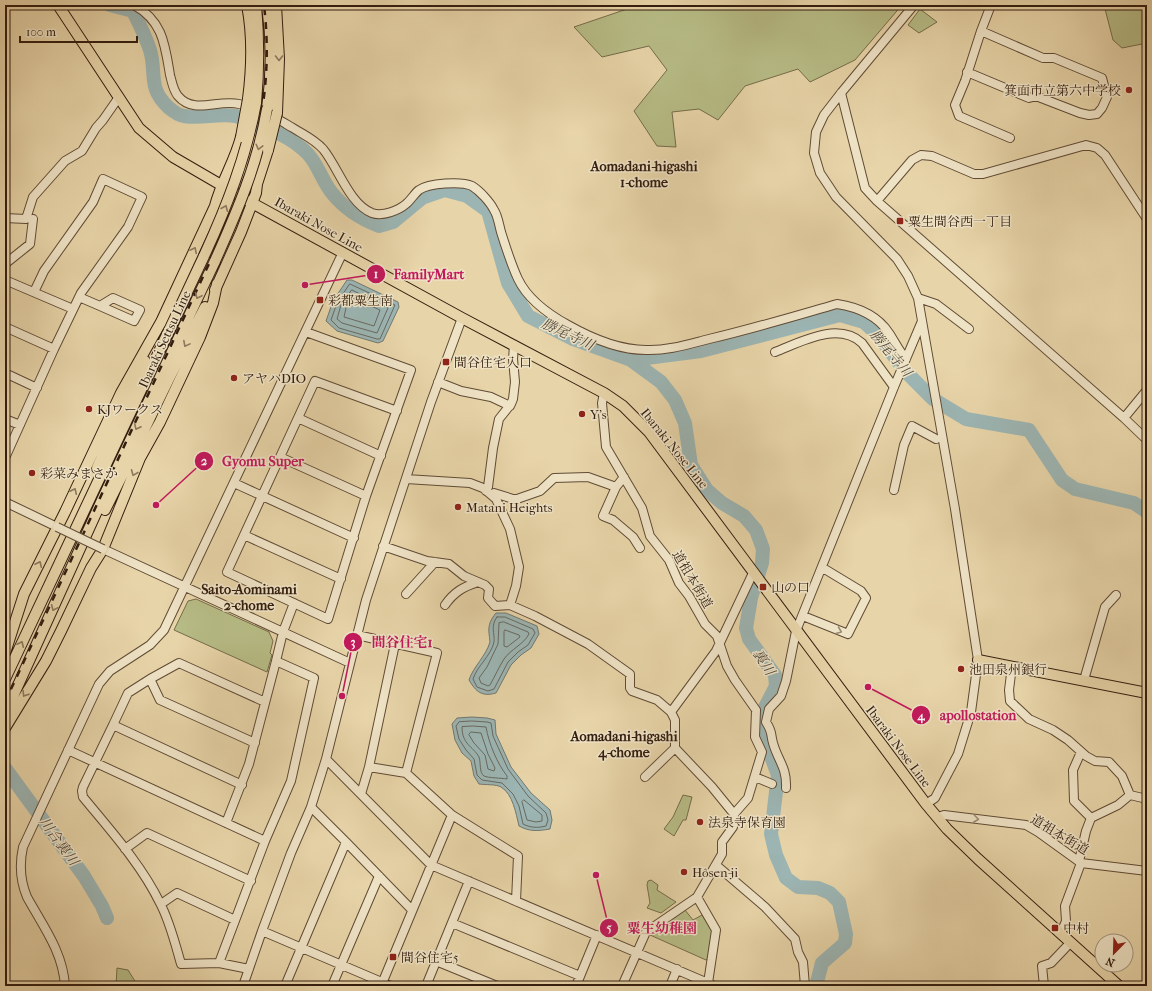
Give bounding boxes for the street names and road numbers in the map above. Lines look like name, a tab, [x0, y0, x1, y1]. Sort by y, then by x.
street label: Ibaraki Nose Line	[272, 194, 366, 255]
street label: Ibaraki Settsu Line	[135, 288, 194, 390]
street label: Ibaraki Nose Line	[638, 405, 712, 492]
street label: 道祖本街道	[669, 548, 716, 611]
street label: Ibaraki Nose Line	[863, 702, 935, 791]
street label: 道祖本街道	[1028, 811, 1091, 858]

